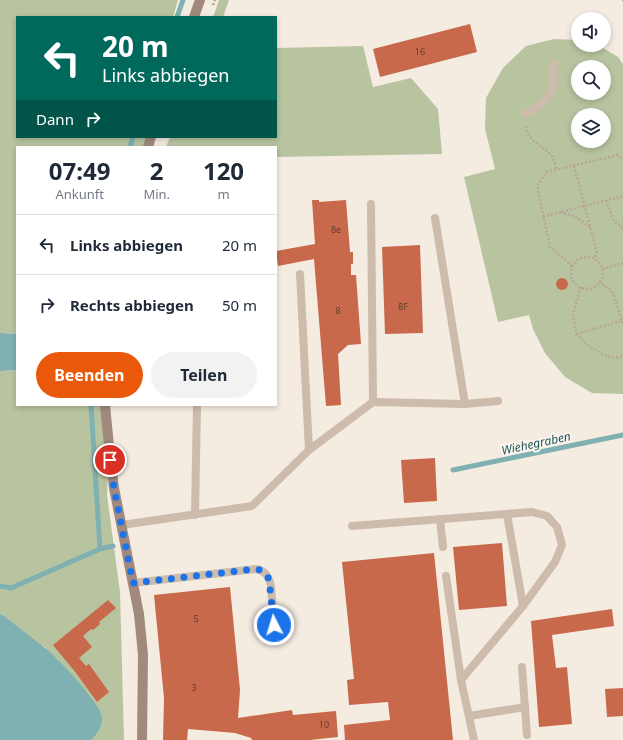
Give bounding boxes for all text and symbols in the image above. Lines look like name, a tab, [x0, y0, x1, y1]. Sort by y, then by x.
map controls	[571, 12, 611, 148]
button: sound	[571, 12, 611, 52]
text: 20 m	[102, 27, 169, 65]
icon: left	[36, 32, 88, 84]
house number: 16	[415, 45, 425, 58]
button: search	[571, 60, 611, 100]
text: Links abbiegen	[102, 63, 230, 87]
icon: right	[82, 108, 104, 130]
button: layers	[571, 108, 611, 148]
text: Dann	[36, 109, 74, 129]
text: 07:49	[49, 154, 111, 187]
text: 2	[150, 154, 164, 187]
text: 120	[203, 154, 244, 187]
text: Ankunft	[55, 185, 104, 203]
text: Min.	[143, 185, 170, 203]
text: m	[217, 185, 230, 203]
house number: 8e	[331, 223, 341, 236]
icon: left	[36, 234, 58, 256]
text: Links abbiegen	[70, 235, 183, 255]
text: 20 m	[222, 235, 257, 255]
icon: right	[36, 294, 58, 316]
text: Rechts abbiegen	[70, 295, 194, 315]
text: 50 m	[222, 295, 257, 315]
house number: 8F	[398, 300, 408, 313]
house number: 8	[335, 304, 341, 317]
button: Beenden	[36, 352, 143, 398]
button: Teilen	[151, 352, 257, 398]
water label: Wiehegraben	[500, 427, 572, 459]
pin	[93, 443, 127, 477]
icon: arrive	[99, 449, 121, 471]
position arrow	[253, 604, 295, 646]
house number: 5	[193, 612, 199, 625]
house number: 3	[191, 681, 197, 694]
house number: 10	[319, 718, 329, 731]

